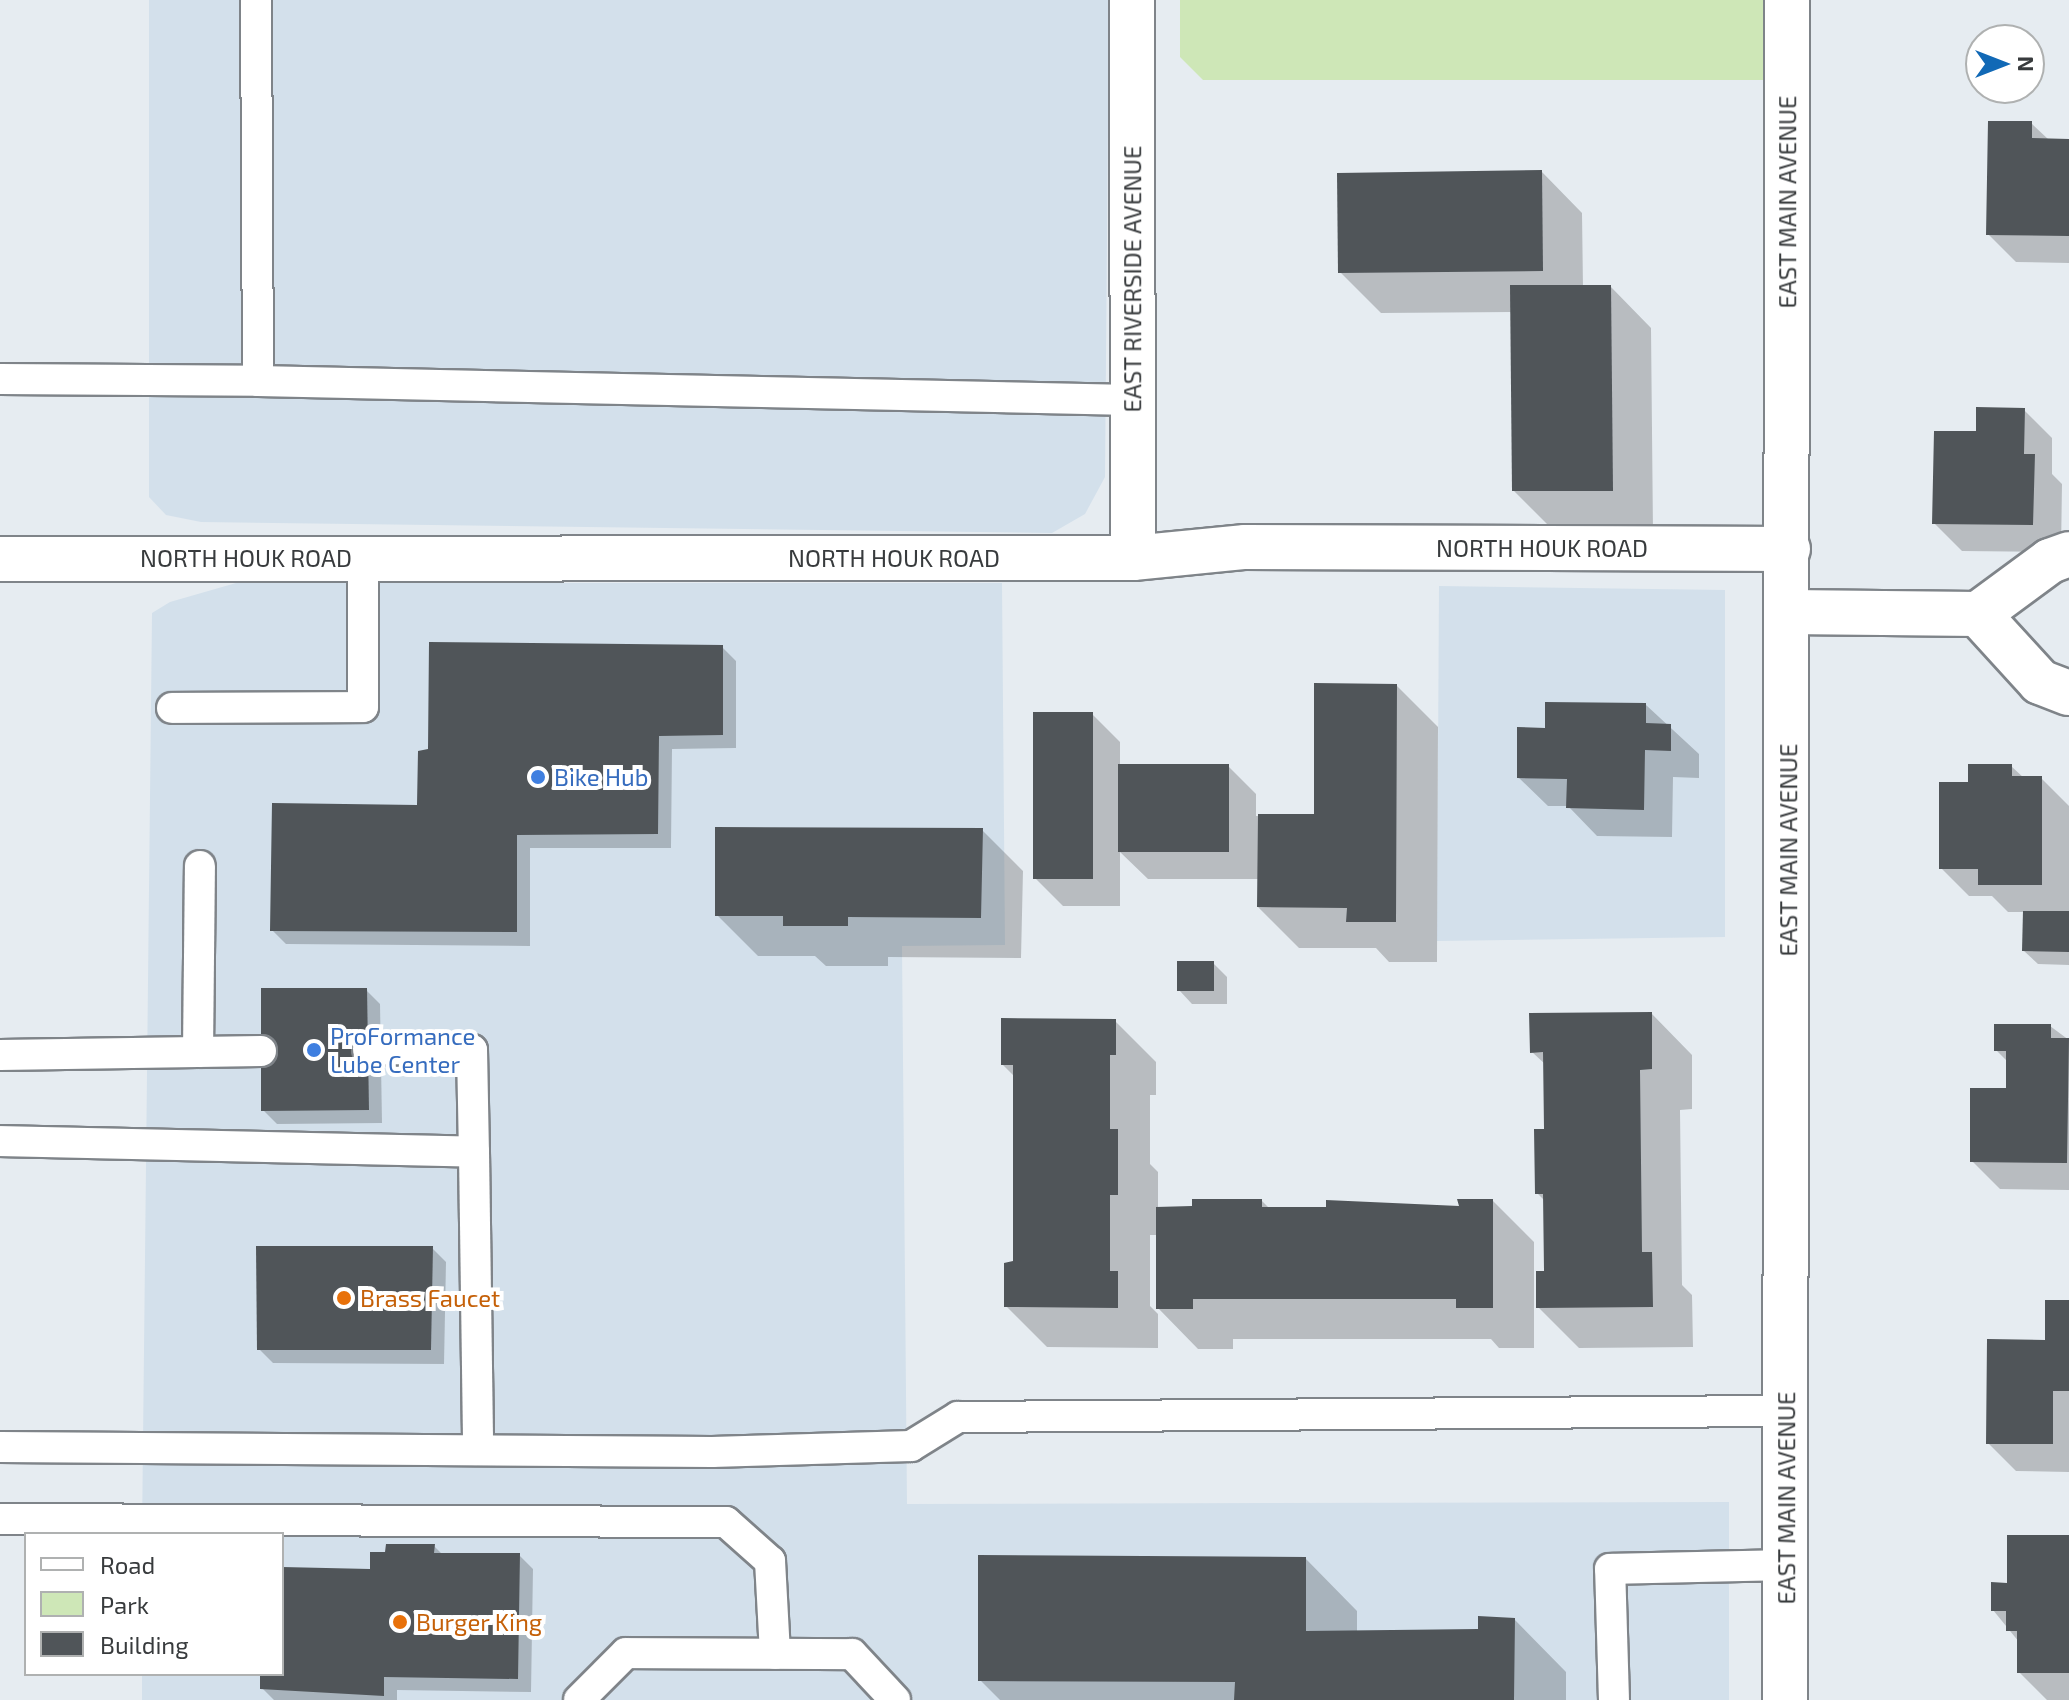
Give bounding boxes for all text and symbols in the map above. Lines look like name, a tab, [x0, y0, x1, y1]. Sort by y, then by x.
north arrow	[1965, 24, 2045, 104]
text: N	[2014, 56, 2040, 72]
street label: EAST MAIN AVENUE	[1773, 95, 1801, 309]
street label: EAST RIVERSIDE AVENUE	[1118, 145, 1146, 413]
street label: NORTH HOUK ROAD	[1436, 534, 1648, 562]
street label: NORTH HOUK ROAD	[140, 544, 352, 572]
street label: NORTH HOUK ROAD	[788, 544, 1000, 572]
street label: EAST MAIN AVENUE	[1774, 743, 1802, 957]
place label: Bike Hub	[554, 763, 648, 791]
marker: Bike Hub	[529, 768, 547, 786]
place label: ProFormance Lube Center	[330, 1022, 475, 1078]
marker: ProFormance Lube Center	[305, 1041, 323, 1059]
place label: Brass Faucet	[360, 1284, 500, 1312]
marker: Brass Faucet	[335, 1289, 353, 1307]
street label: EAST MAIN AVENUE	[1772, 1391, 1800, 1605]
legend	[24, 1532, 284, 1676]
text: Road	[100, 1550, 155, 1579]
text: Park	[100, 1590, 149, 1619]
place label: Burger King	[416, 1608, 543, 1636]
marker: Burger King	[391, 1613, 409, 1631]
text: Building	[100, 1630, 189, 1659]

